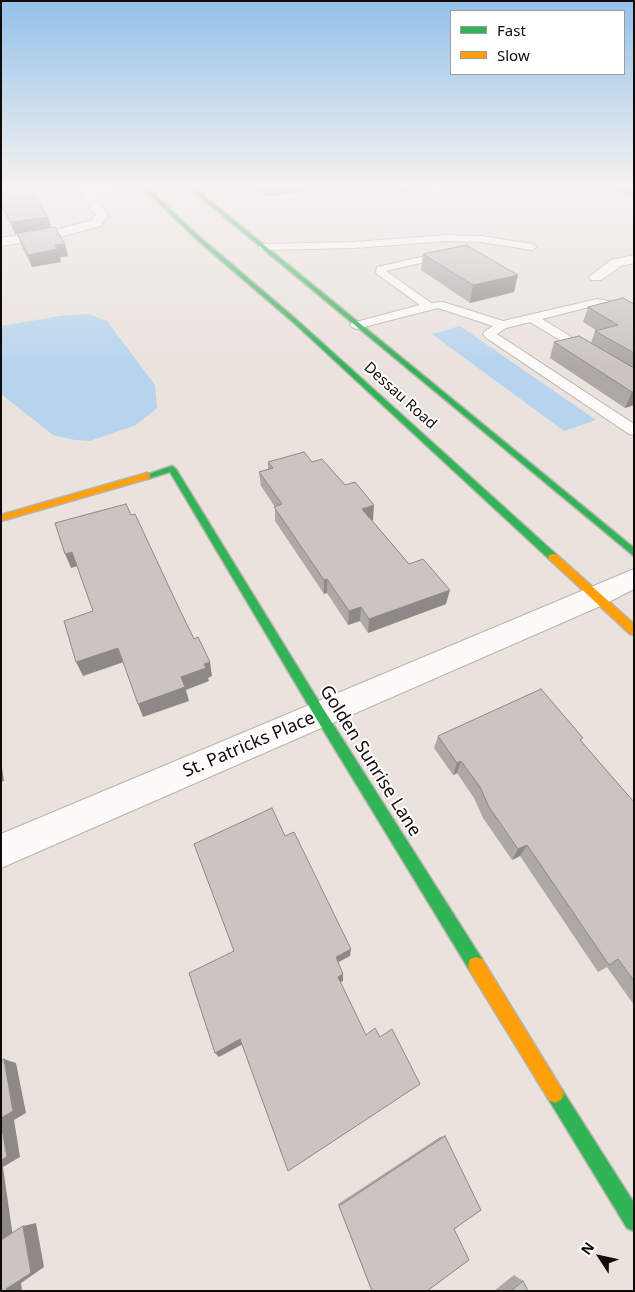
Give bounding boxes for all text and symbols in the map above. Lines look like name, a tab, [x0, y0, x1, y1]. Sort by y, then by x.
legend	[450, 10, 625, 75]
text: Fast	[497, 20, 526, 40]
text: Slow	[497, 45, 530, 65]
street label: Dessau Road	[360, 359, 440, 433]
street label: Golden Sunrise Lane	[315, 681, 425, 841]
street label: St. Patricks Place	[180, 707, 318, 783]
north arrow	[575, 1232, 625, 1282]
text: N	[576, 1238, 598, 1258]

